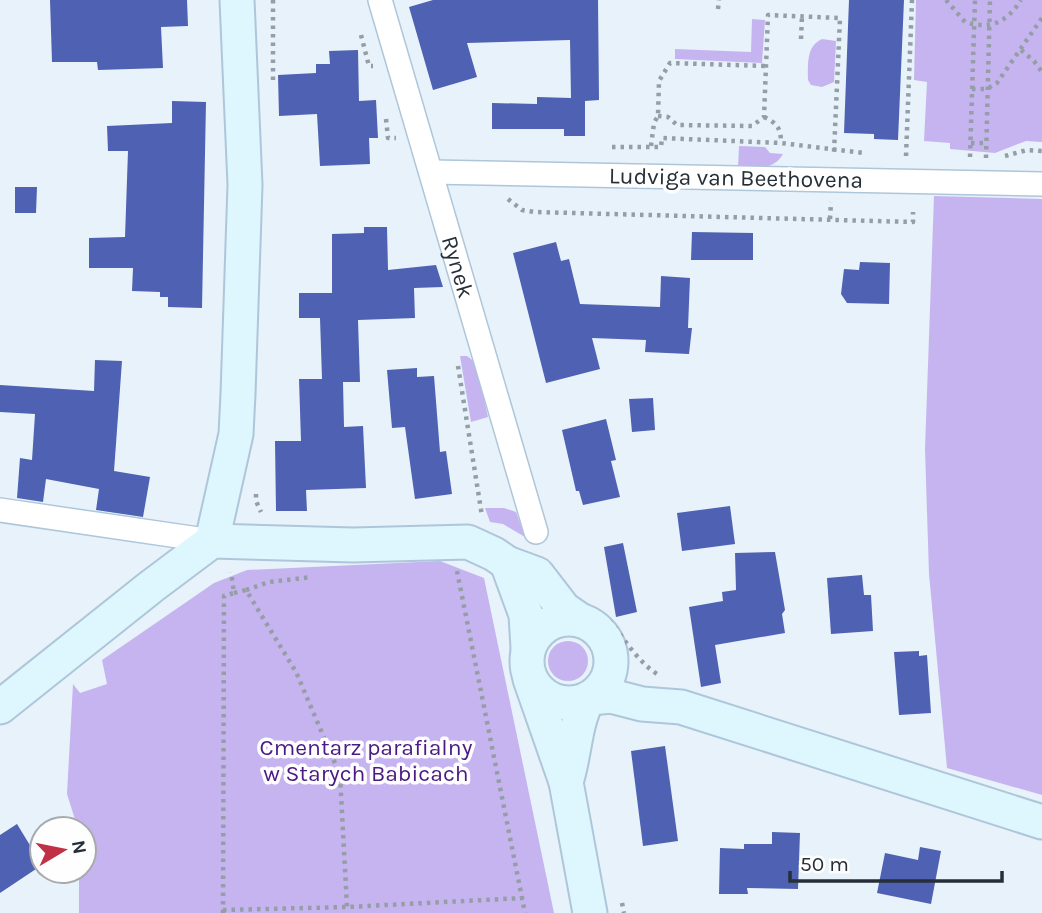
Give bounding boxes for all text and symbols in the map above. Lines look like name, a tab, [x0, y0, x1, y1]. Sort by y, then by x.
street label: Ludviga van Beethovena	[609, 162, 863, 194]
street label: Rynek	[436, 233, 480, 301]
park label: Cmentarz parafialny w Starych Babicach	[260, 734, 473, 787]
north arrow	[28, 815, 98, 885]
text: N	[67, 839, 91, 856]
scale bar	[790, 839, 1002, 883]
text: 50 m	[800, 852, 849, 876]

